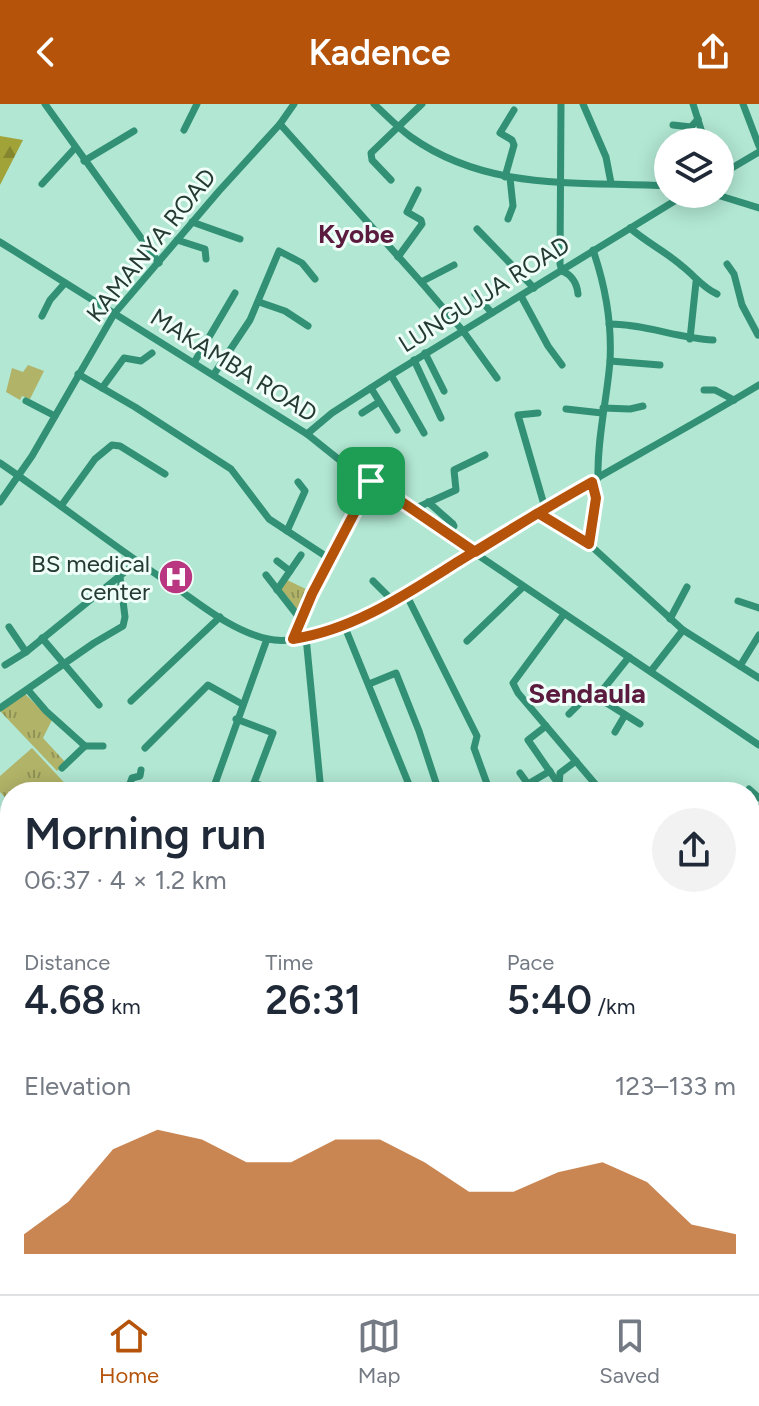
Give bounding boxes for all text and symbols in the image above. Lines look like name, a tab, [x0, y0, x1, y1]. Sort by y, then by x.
icon: back	[24, 30, 68, 74]
icon: share	[691, 30, 735, 74]
text: Kadence	[308, 31, 451, 74]
map controls	[654, 128, 734, 208]
button: layers	[654, 128, 734, 208]
street label: KAMANYA ROAD	[80, 162, 222, 328]
district label: Kyobe	[318, 218, 394, 250]
street label: LUNGUJJA ROAD	[393, 230, 575, 358]
street label: MAKAMBA ROAD	[145, 302, 323, 428]
pin	[337, 447, 405, 515]
icon: arrive	[349, 459, 393, 503]
place label: BS medical center	[31, 549, 150, 606]
hospital icon: BS medical center	[157, 558, 195, 596]
district label: Sendaula	[528, 676, 646, 710]
text: Morning run	[24, 807, 266, 860]
button: share	[652, 808, 736, 892]
text: 06:37 · 4 × 1.2 km	[24, 864, 227, 896]
text: Distance	[24, 949, 110, 976]
text: Time	[265, 949, 313, 976]
text: Pace	[507, 949, 554, 976]
text: 4.68	[24, 976, 106, 1024]
text: 26:31	[265, 976, 361, 1024]
text: 5:40	[507, 976, 592, 1024]
text: km	[106, 993, 141, 1020]
text: /km	[592, 993, 635, 1020]
text: Elevation	[24, 1070, 131, 1102]
text: 123–133 m	[615, 1070, 736, 1102]
tab: Home	[99, 1314, 159, 1389]
tab: Map	[357, 1314, 401, 1389]
tab: Saved	[599, 1314, 660, 1389]

